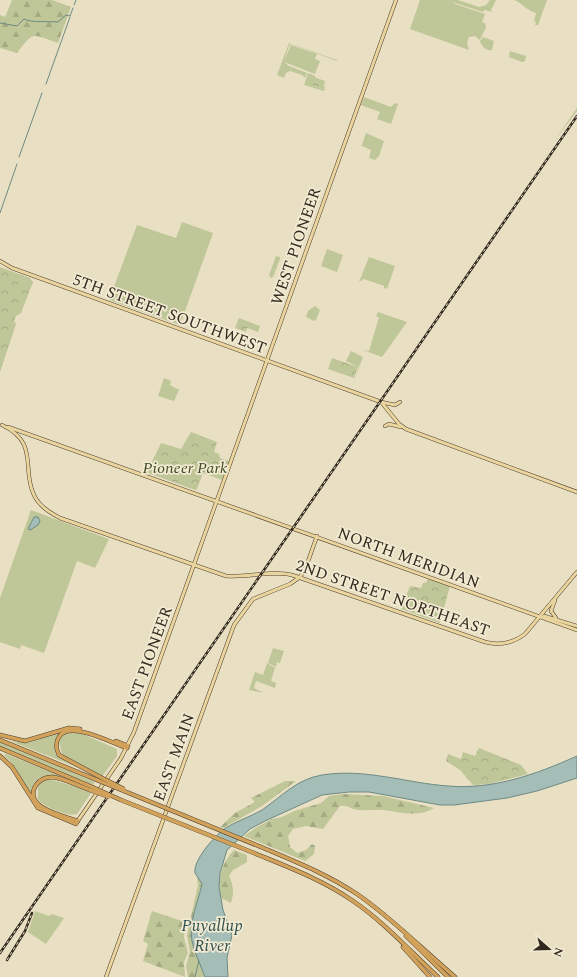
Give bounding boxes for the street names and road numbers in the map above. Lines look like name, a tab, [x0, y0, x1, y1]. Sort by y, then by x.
street label: WEST PIONEER	[265, 184, 327, 308]
street label: 5TH STREET SOUTHWEST	[69, 268, 270, 360]
street label: NORTH MERIDIAN	[334, 521, 483, 595]
street label: 2ND STREET NORTHEAST	[292, 553, 493, 643]
street label: EAST PIONEER	[115, 603, 179, 723]
street label: EAST MAIN	[147, 710, 201, 805]

